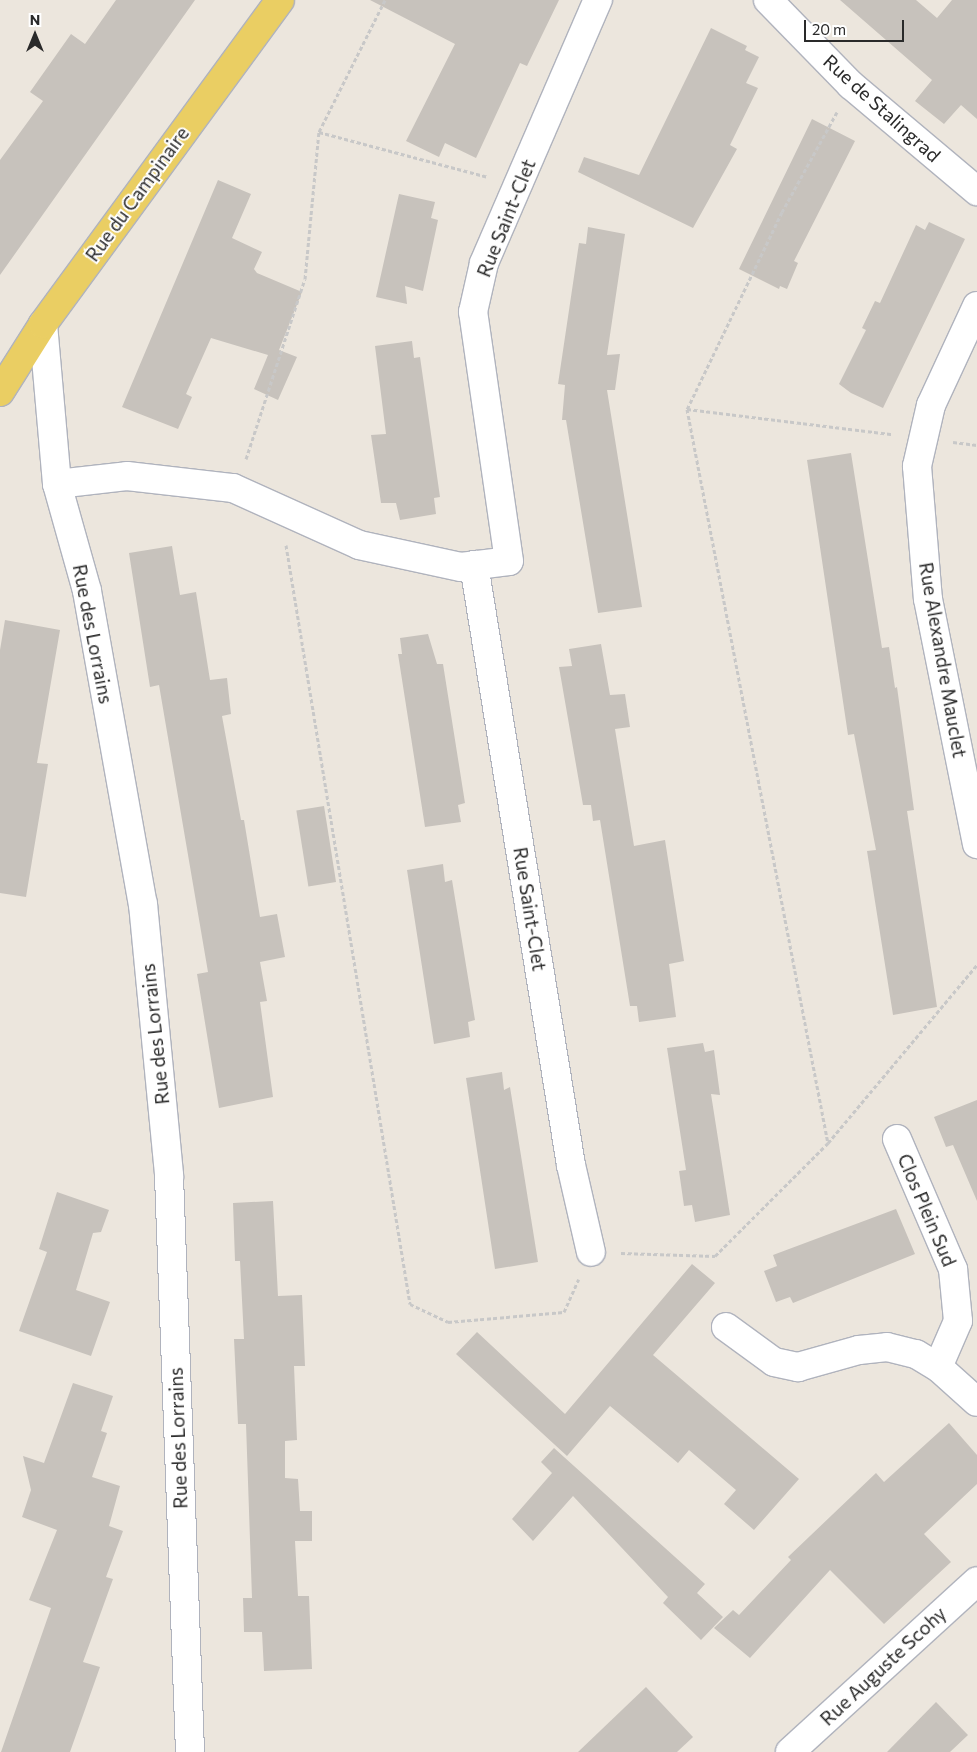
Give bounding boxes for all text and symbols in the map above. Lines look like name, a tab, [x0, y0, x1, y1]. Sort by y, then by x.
north arrow	[10, 10, 60, 60]
scale bar	[807, 10, 907, 42]
text: N	[30, 11, 40, 28]
text: 20 m	[812, 20, 846, 38]
street label: Rue de Stalingrad	[819, 50, 945, 166]
street label: Rue du Campinaire	[81, 122, 193, 266]
street label: Rue Saint-Clet	[472, 156, 540, 280]
street label: Rue Alexandre Mauclet	[915, 560, 971, 760]
street label: Rue des Lorrains	[68, 562, 118, 706]
street label: Rue Saint-Clet	[509, 845, 551, 973]
street label: Rue des Lorrains	[136, 962, 174, 1106]
street label: Clos Plein Sud	[893, 1150, 961, 1270]
street label: Rue des Lorrains	[164, 1367, 192, 1509]
street label: Rue Auguste Scohy	[815, 1602, 951, 1730]

